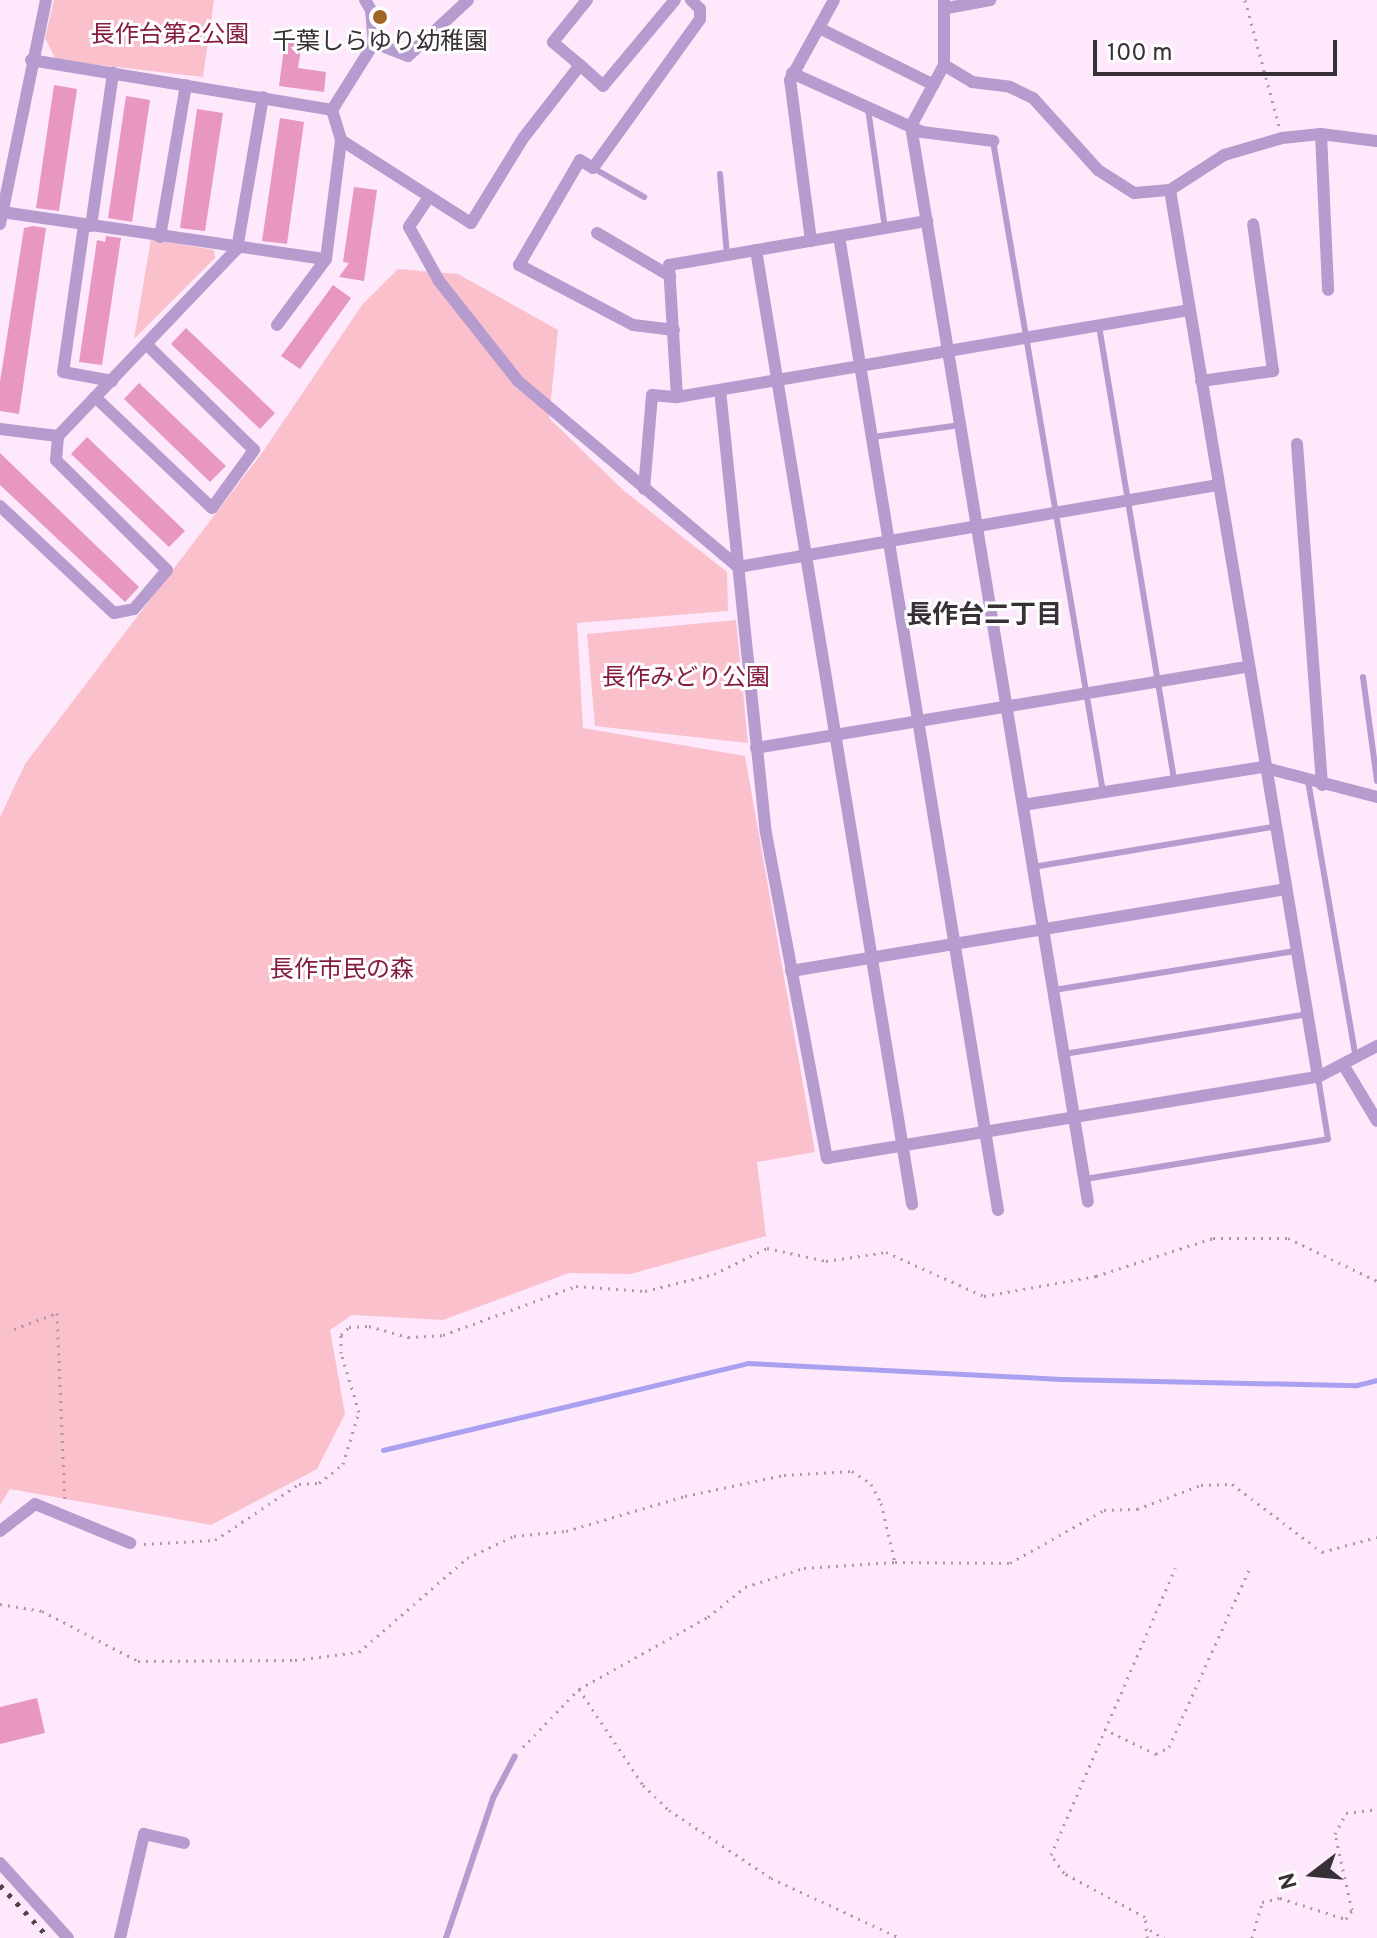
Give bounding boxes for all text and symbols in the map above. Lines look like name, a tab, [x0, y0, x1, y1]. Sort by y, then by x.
marker: 千葉しらゆり幼稚園	[371, 8, 389, 26]
park label: 長作台第2公園	[91, 23, 249, 51]
scale bar	[1097, 24, 1341, 74]
place label: 千葉しらゆり幼稚園	[272, 30, 488, 58]
text: 100 m	[1107, 39, 1173, 69]
district label: 長作台二丁目	[906, 601, 1062, 633]
park label: 長作みどり公園	[602, 666, 770, 694]
park label: 長作市民の森	[270, 958, 414, 986]
north arrow	[1273, 1834, 1353, 1914]
text: N	[1274, 1869, 1305, 1892]

